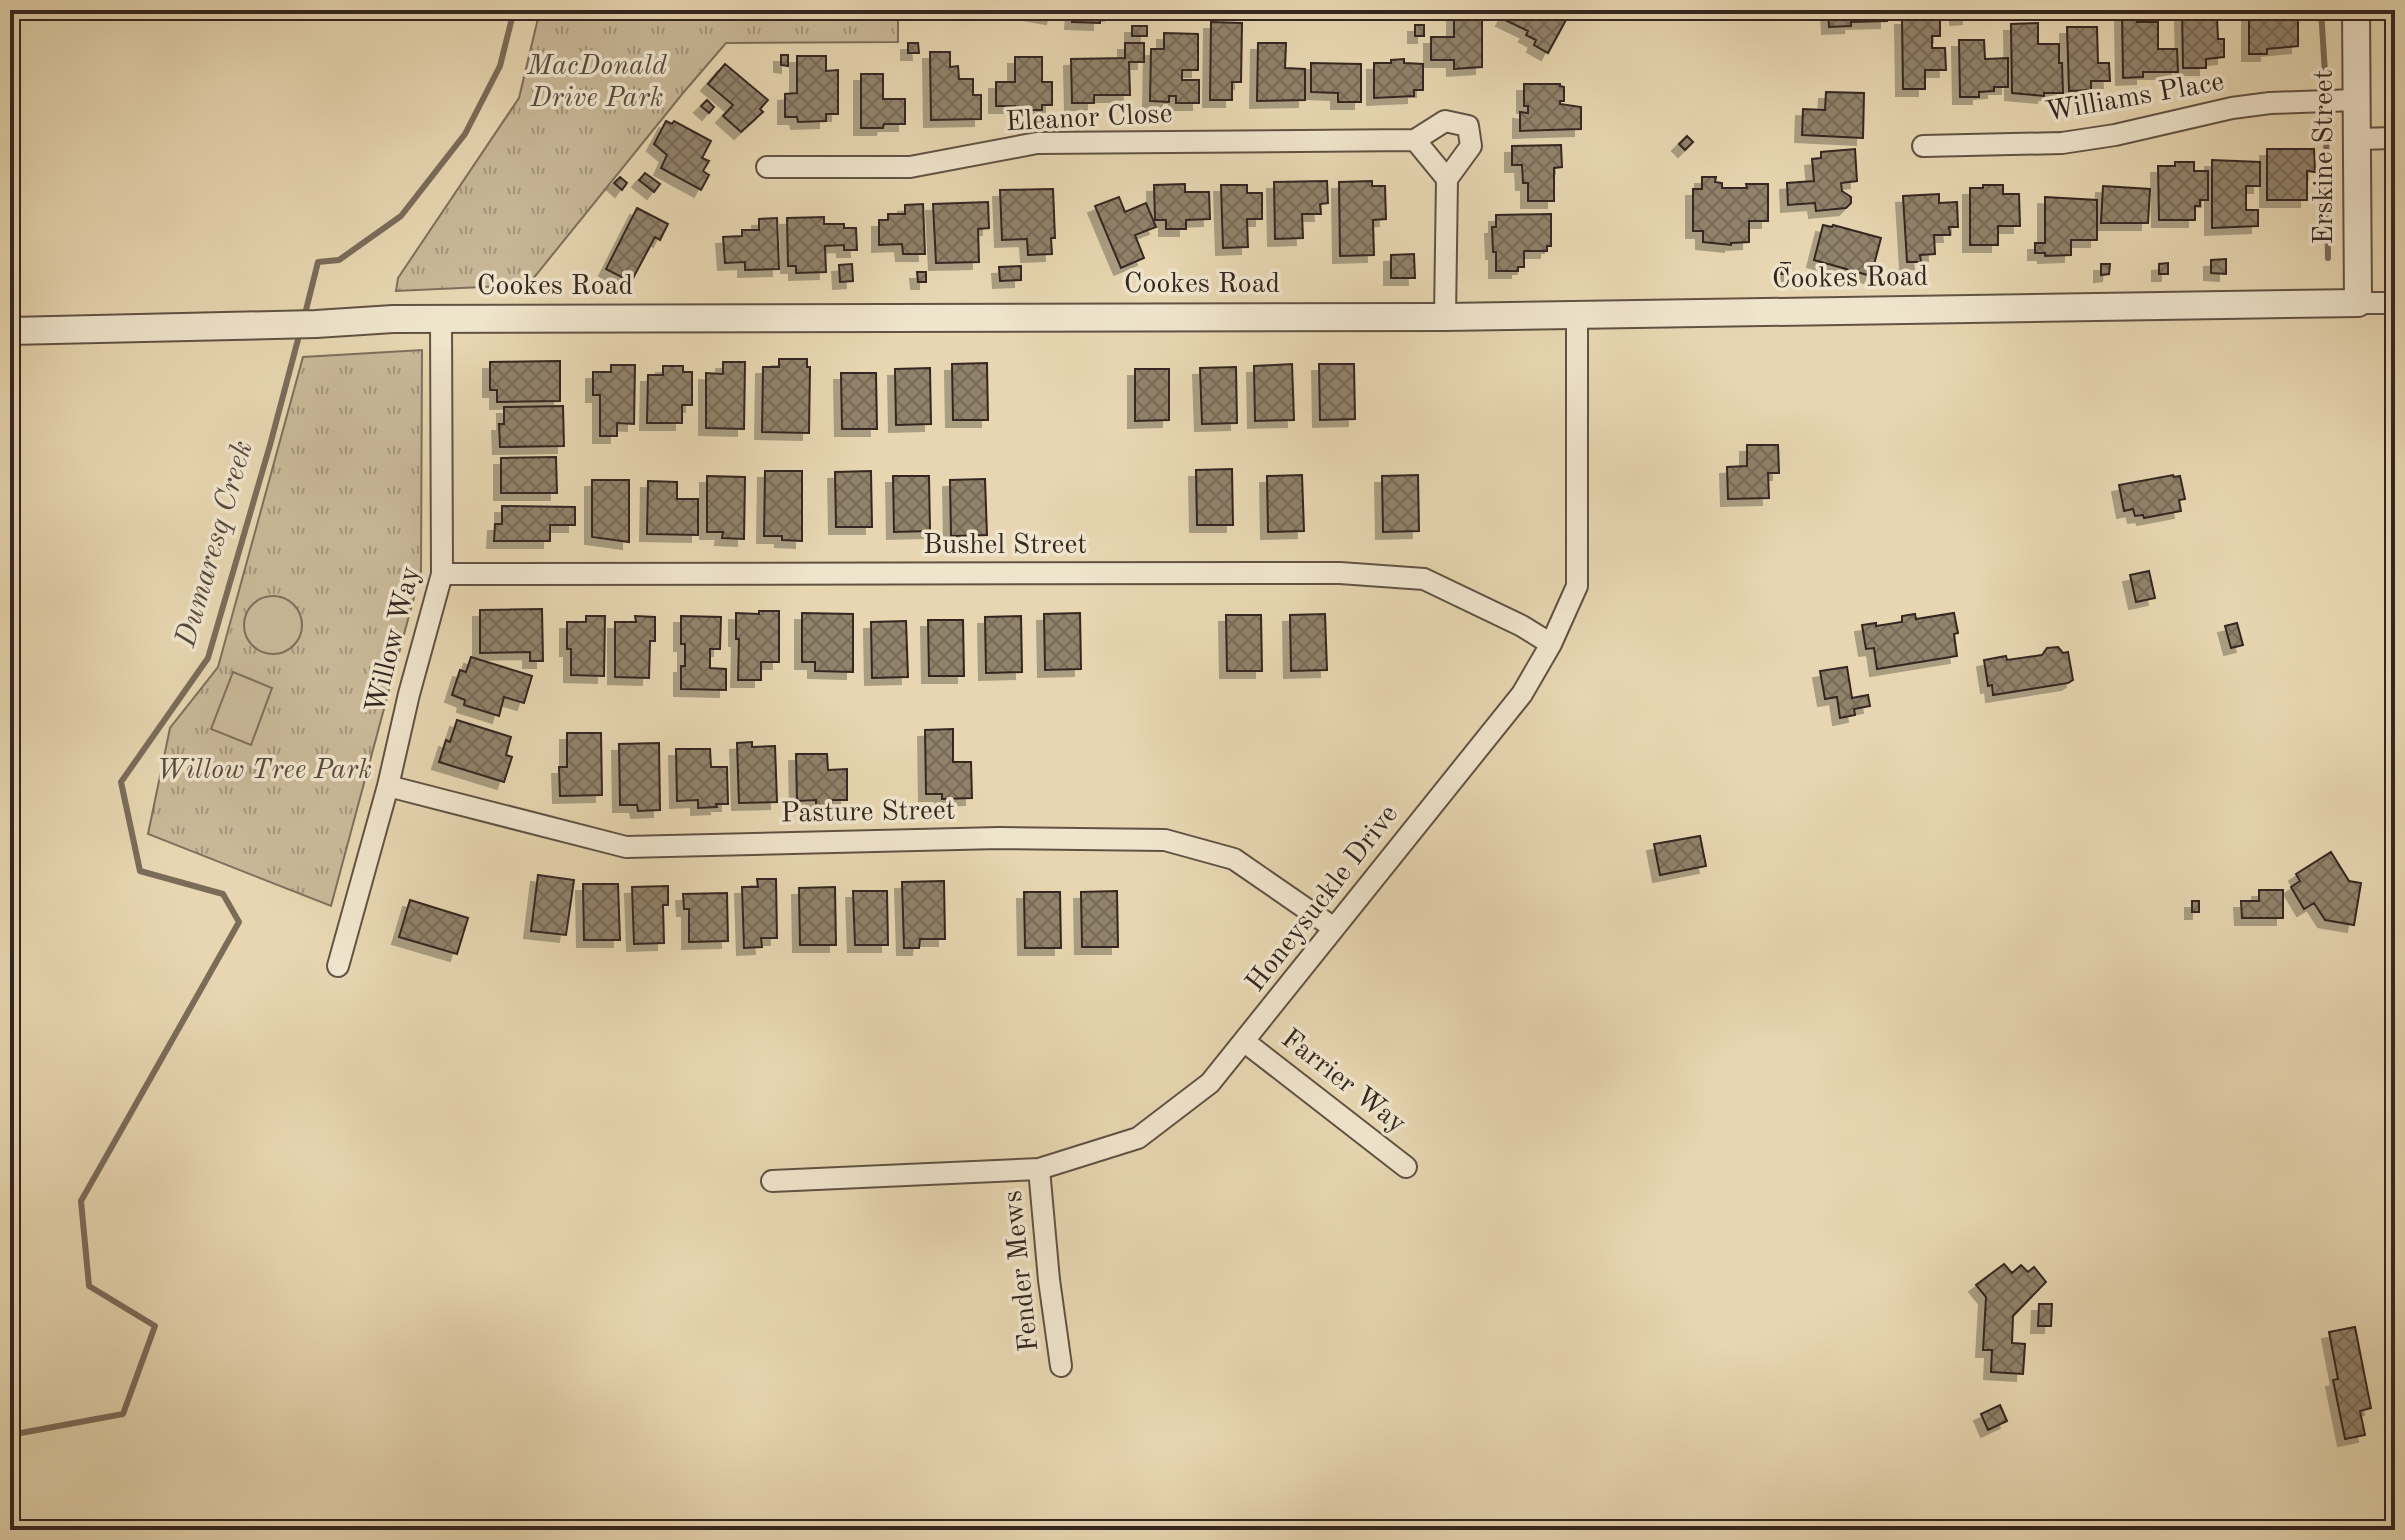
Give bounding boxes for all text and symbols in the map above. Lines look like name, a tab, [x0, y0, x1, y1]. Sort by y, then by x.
park label: MacDonald Drive Park	[526, 53, 667, 113]
street label: Williams Place	[2044, 69, 2226, 127]
street label: Erskine Street	[2311, 69, 2339, 245]
street label: Eleanor Close	[1005, 101, 1173, 137]
street label: Cookes Road	[1772, 264, 1928, 294]
street label: Cookes Road	[1124, 271, 1280, 299]
street label: Cookes Road	[477, 273, 633, 301]
water label: Dumaresq Creek	[171, 438, 259, 651]
street label: Bushel Street	[923, 532, 1087, 560]
street label: Willow Way	[362, 564, 426, 716]
park label: Willow Tree Park	[156, 757, 372, 785]
street label: Pasture Street	[780, 797, 956, 829]
street label: Honeysuckle Drive	[1242, 800, 1404, 998]
street label: Farrier Way	[1275, 1025, 1411, 1139]
street label: Fender Mews	[1000, 1189, 1044, 1353]

